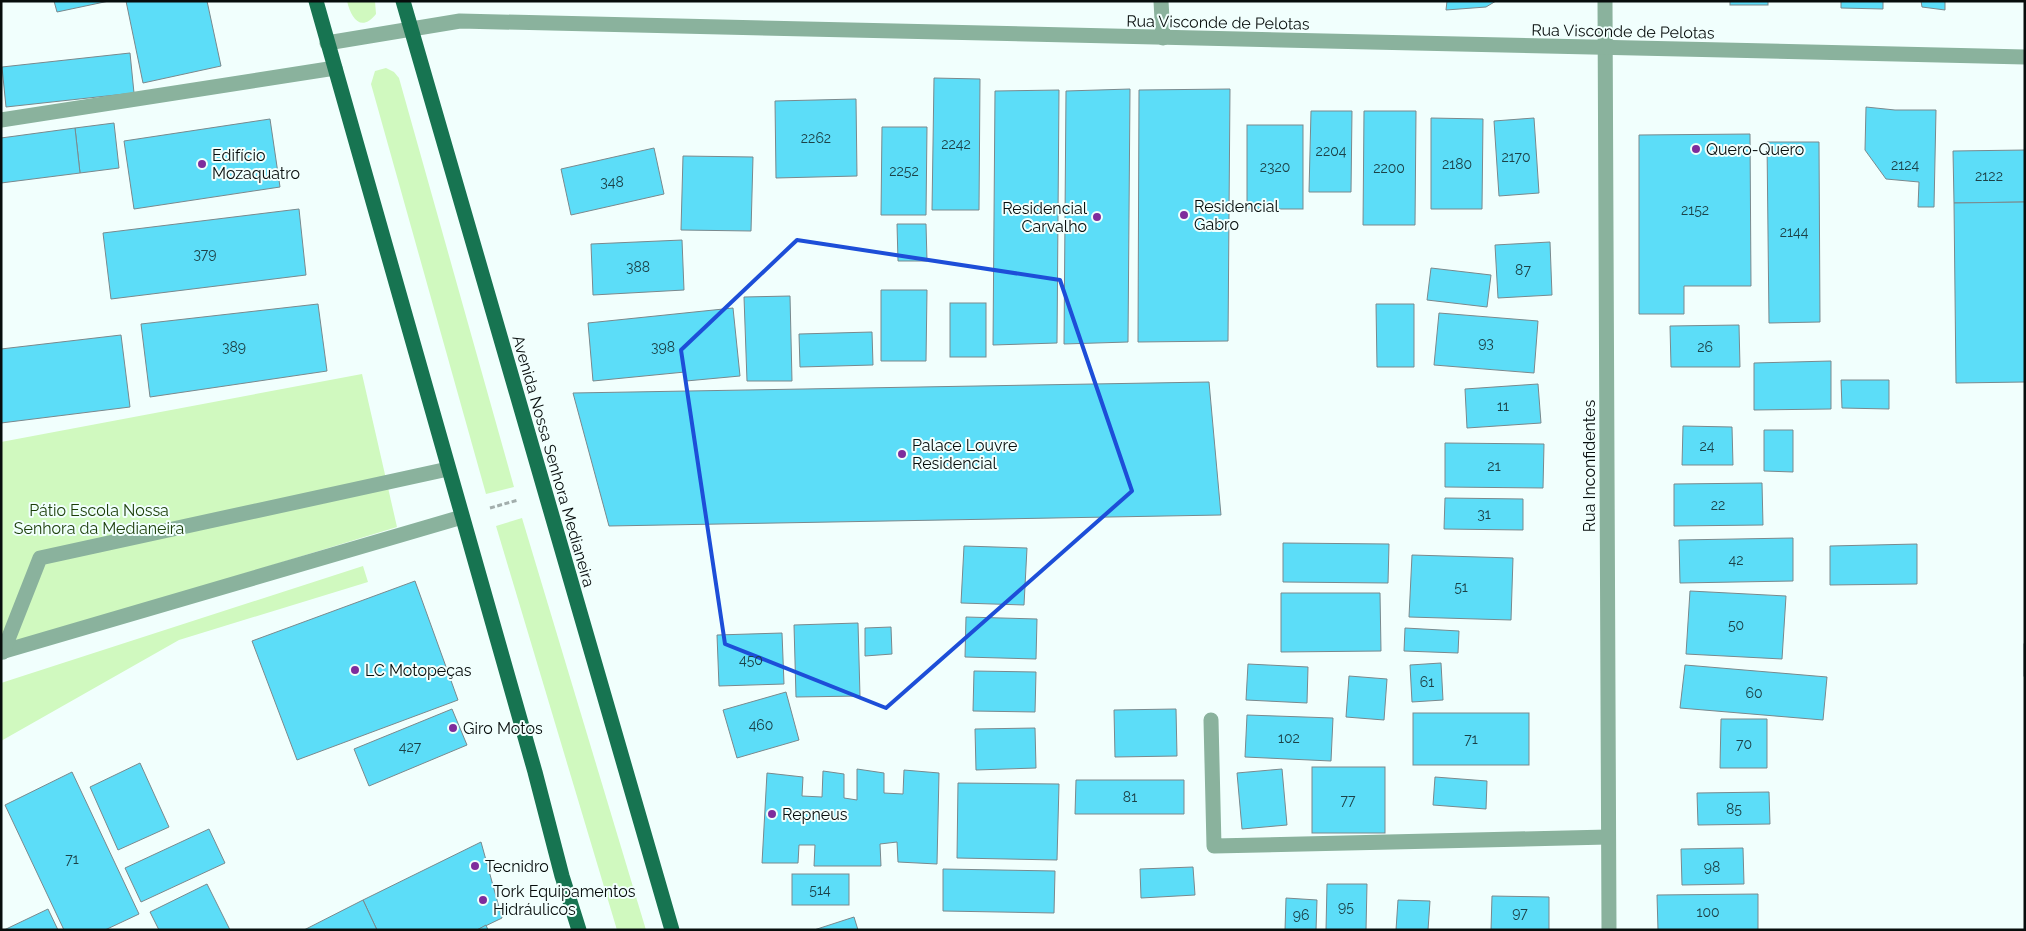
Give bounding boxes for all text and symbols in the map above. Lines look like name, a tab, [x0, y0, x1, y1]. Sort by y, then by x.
street label: Rua Visconde de Pelotas	[1126, 11, 1310, 34]
street label: Rua Visconde de Pelotas	[1531, 20, 1715, 43]
house number: 2262	[801, 130, 831, 146]
house number: 2242	[941, 136, 971, 152]
place label: Quero-Quero	[1706, 140, 1804, 159]
house number: 2204	[1316, 143, 1347, 159]
marker: Quero-Quero	[1690, 143, 1702, 155]
place label: Edifício Mozaquatro	[212, 146, 300, 183]
house number: 2170	[1501, 149, 1531, 165]
house number: 2180	[1442, 156, 1472, 172]
house number: 2124	[1891, 157, 1919, 173]
marker: Edifício Mozaquatro	[196, 158, 208, 170]
house number: 2320	[1260, 159, 1290, 175]
house number: 2200	[1373, 160, 1405, 176]
house number: 2252	[889, 163, 919, 179]
house number: 2122	[1975, 168, 2003, 184]
house number: 348	[600, 174, 624, 190]
place label: Residencial Gabro	[1194, 197, 1279, 234]
place label: Residencial Carvalho	[1002, 199, 1088, 236]
house number: 2152	[1681, 202, 1709, 218]
marker: Residencial Gabro	[1178, 209, 1190, 221]
marker: Residencial Carvalho	[1091, 211, 1103, 223]
house number: 2144	[1780, 224, 1809, 240]
house number: 379	[193, 246, 217, 262]
house number: 388	[626, 259, 650, 275]
house number: 87	[1515, 262, 1531, 278]
street label: Avenida Nossa Senhora Medianeira	[508, 333, 599, 589]
house number: 93	[1478, 335, 1494, 351]
house number: 389	[222, 339, 246, 355]
house number: 398	[651, 339, 675, 355]
house number: 26	[1697, 339, 1713, 355]
house number: 11	[1497, 398, 1509, 414]
street label: Rua Inconfidentes	[1580, 400, 1599, 532]
place label: Palace Louvre Residencial	[912, 436, 1017, 473]
house number: 24	[1700, 438, 1715, 454]
marker: Palace Louvre Residencial	[896, 448, 908, 460]
house number: 21	[1487, 458, 1501, 474]
house number: 22	[1711, 497, 1725, 513]
park label: Pátio Escola Nossa Senhora da Medianeira	[14, 501, 184, 538]
house number: 31	[1477, 506, 1491, 522]
house number: 42	[1729, 552, 1743, 568]
house number: 51	[1454, 579, 1468, 595]
house number: 50	[1728, 617, 1744, 633]
house number: 450	[739, 652, 763, 668]
place label: LC Motopeças	[365, 661, 472, 680]
marker: LC Motopeças	[349, 664, 361, 676]
house number: 61	[1420, 674, 1434, 690]
house number: 60	[1745, 685, 1763, 701]
house number: 460	[749, 717, 773, 733]
place label: Giro Motos	[463, 719, 543, 738]
marker: Giro Motos	[447, 722, 459, 734]
house number: 102	[1278, 730, 1300, 746]
house number: 71	[1464, 731, 1478, 747]
house number: 70	[1736, 736, 1752, 752]
house number: 427	[399, 739, 422, 755]
house number: 81	[1123, 789, 1137, 805]
house number: 77	[1341, 792, 1356, 808]
house number: 85	[1726, 801, 1742, 817]
place label: Repneus	[782, 805, 848, 824]
marker: Repneus	[766, 808, 778, 820]
house number: 71	[65, 851, 79, 867]
place label: Tecnidro	[485, 857, 549, 876]
house number: 98	[1704, 859, 1720, 875]
marker: Tecnidro	[469, 860, 481, 872]
place label: Tork Equipamentos Hidráulicos	[493, 882, 636, 919]
house number: 514	[809, 882, 831, 898]
marker: Tork Equipamentos Hidráulicos	[477, 894, 489, 906]
house number: 95	[1338, 899, 1354, 915]
house number: 100	[1696, 904, 1720, 920]
house number: 97	[1512, 905, 1528, 921]
house number: 96	[1293, 907, 1309, 923]

